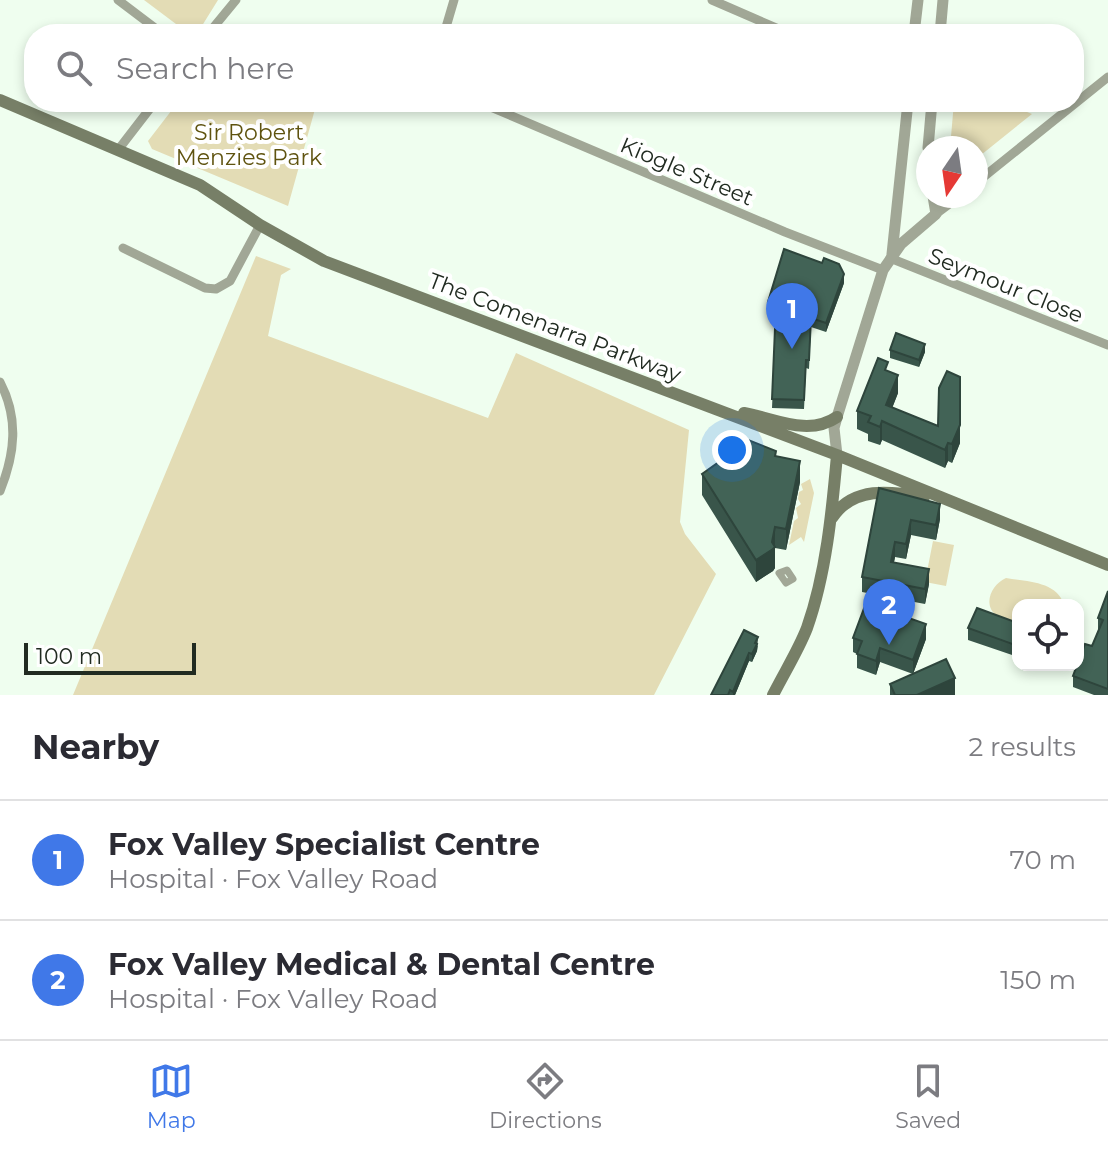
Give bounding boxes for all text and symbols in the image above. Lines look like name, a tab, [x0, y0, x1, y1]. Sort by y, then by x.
search box	[24, 24, 1084, 112]
icon: search	[52, 46, 96, 90]
text: Search here	[116, 50, 294, 87]
park label: Sir Robert Menzies Park	[176, 119, 323, 171]
street label: Kiogle Street	[616, 131, 757, 212]
north arrow	[916, 136, 988, 208]
street label: Seymour Close	[925, 242, 1087, 329]
street label: The Comenarra Parkway	[425, 267, 685, 388]
pin: 1	[766, 283, 818, 349]
your location	[712, 430, 752, 470]
pin: 2	[863, 579, 915, 645]
map controls	[1012, 599, 1084, 671]
button: locate	[1012, 599, 1084, 671]
scale bar	[24, 639, 196, 675]
text: 100 m	[36, 643, 102, 670]
text: Nearby	[32, 726, 159, 768]
text: 2 results	[968, 731, 1076, 763]
text: Fox Valley Specialist Centre	[108, 826, 540, 863]
text: 1	[53, 844, 63, 876]
text: 70 m	[1010, 844, 1076, 876]
text: Hospital · Fox Valley Road	[108, 863, 438, 895]
text: Fox Valley Medical & Dental Centre	[108, 946, 655, 983]
text: 2	[50, 964, 66, 996]
text: 150 m	[1000, 964, 1076, 996]
text: Hospital · Fox Valley Road	[108, 983, 438, 1015]
tab: Map	[147, 1059, 196, 1134]
tab: Directions	[489, 1059, 602, 1134]
tab: Saved	[895, 1059, 961, 1134]

